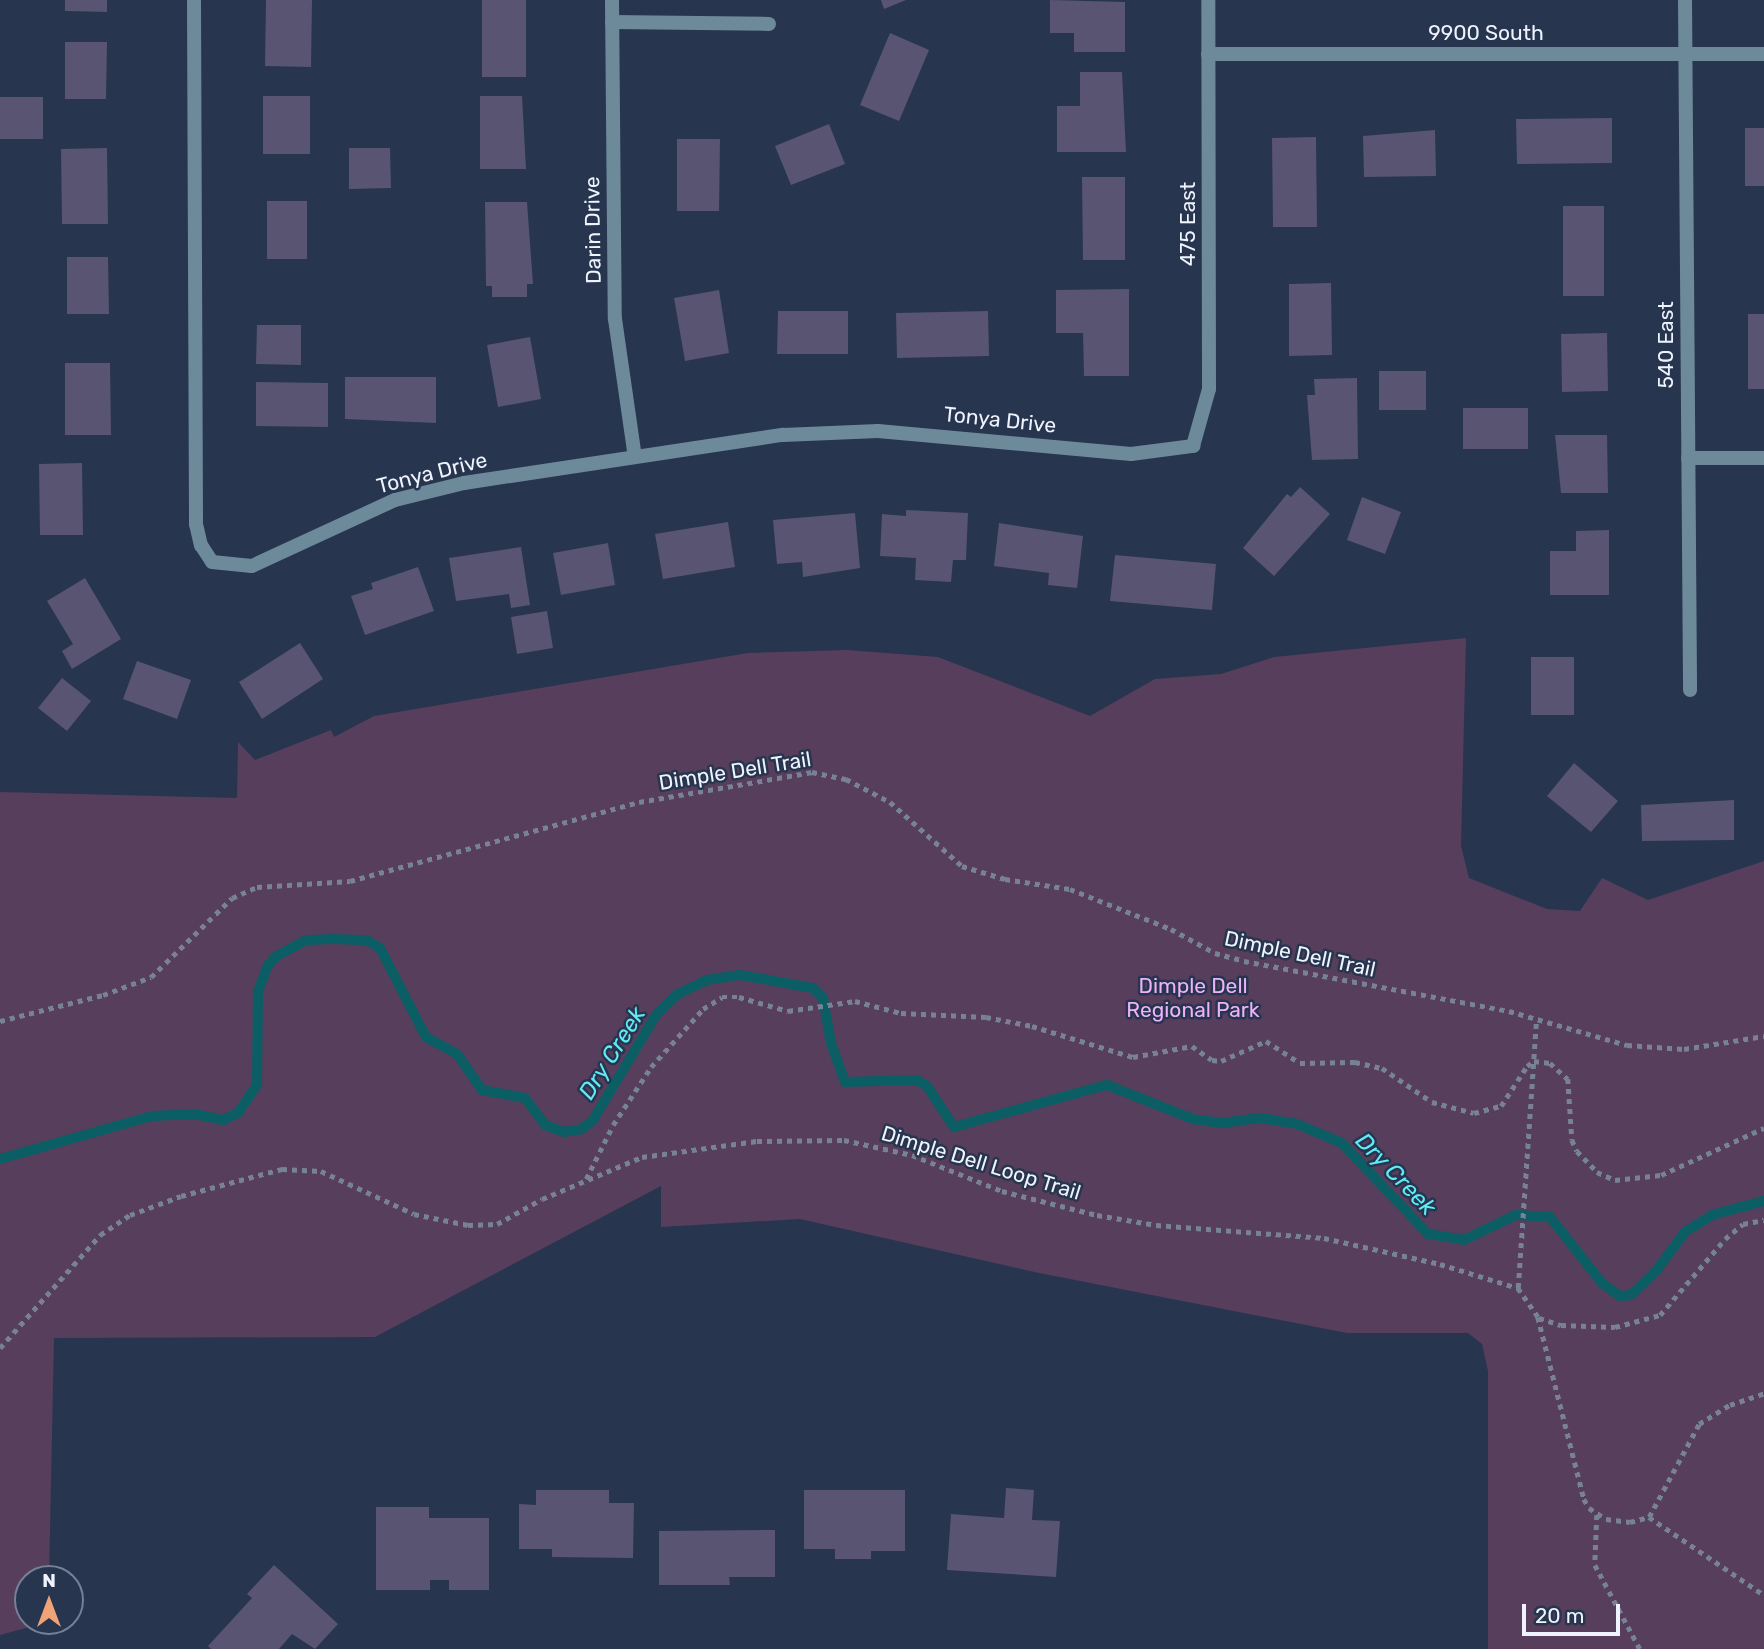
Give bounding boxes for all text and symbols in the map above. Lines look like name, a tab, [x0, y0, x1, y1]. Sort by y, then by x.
street label: 9900 South	[1428, 20, 1544, 46]
street label: Darin Drive	[579, 176, 607, 284]
street label: 475 East	[1175, 182, 1201, 266]
street label: 540 East	[1653, 301, 1679, 389]
street label: Tonya Drive	[942, 402, 1058, 438]
street label: Tonya Drive	[374, 447, 490, 499]
street label: Dimple Dell Trail	[657, 746, 813, 796]
street label: Dimple Dell Trail	[1222, 926, 1378, 982]
park label: Dimple Dell Regional Park	[1126, 973, 1260, 1023]
water label: Dry Creek	[573, 1001, 651, 1105]
street label: Dimple Dell Loop Trail	[878, 1121, 1084, 1205]
water label: Dry Creek	[1350, 1127, 1442, 1221]
north arrow	[14, 1565, 84, 1635]
text: N	[42, 1569, 56, 1592]
scale bar	[1526, 1590, 1624, 1634]
text: 20 m	[1535, 1603, 1584, 1628]

